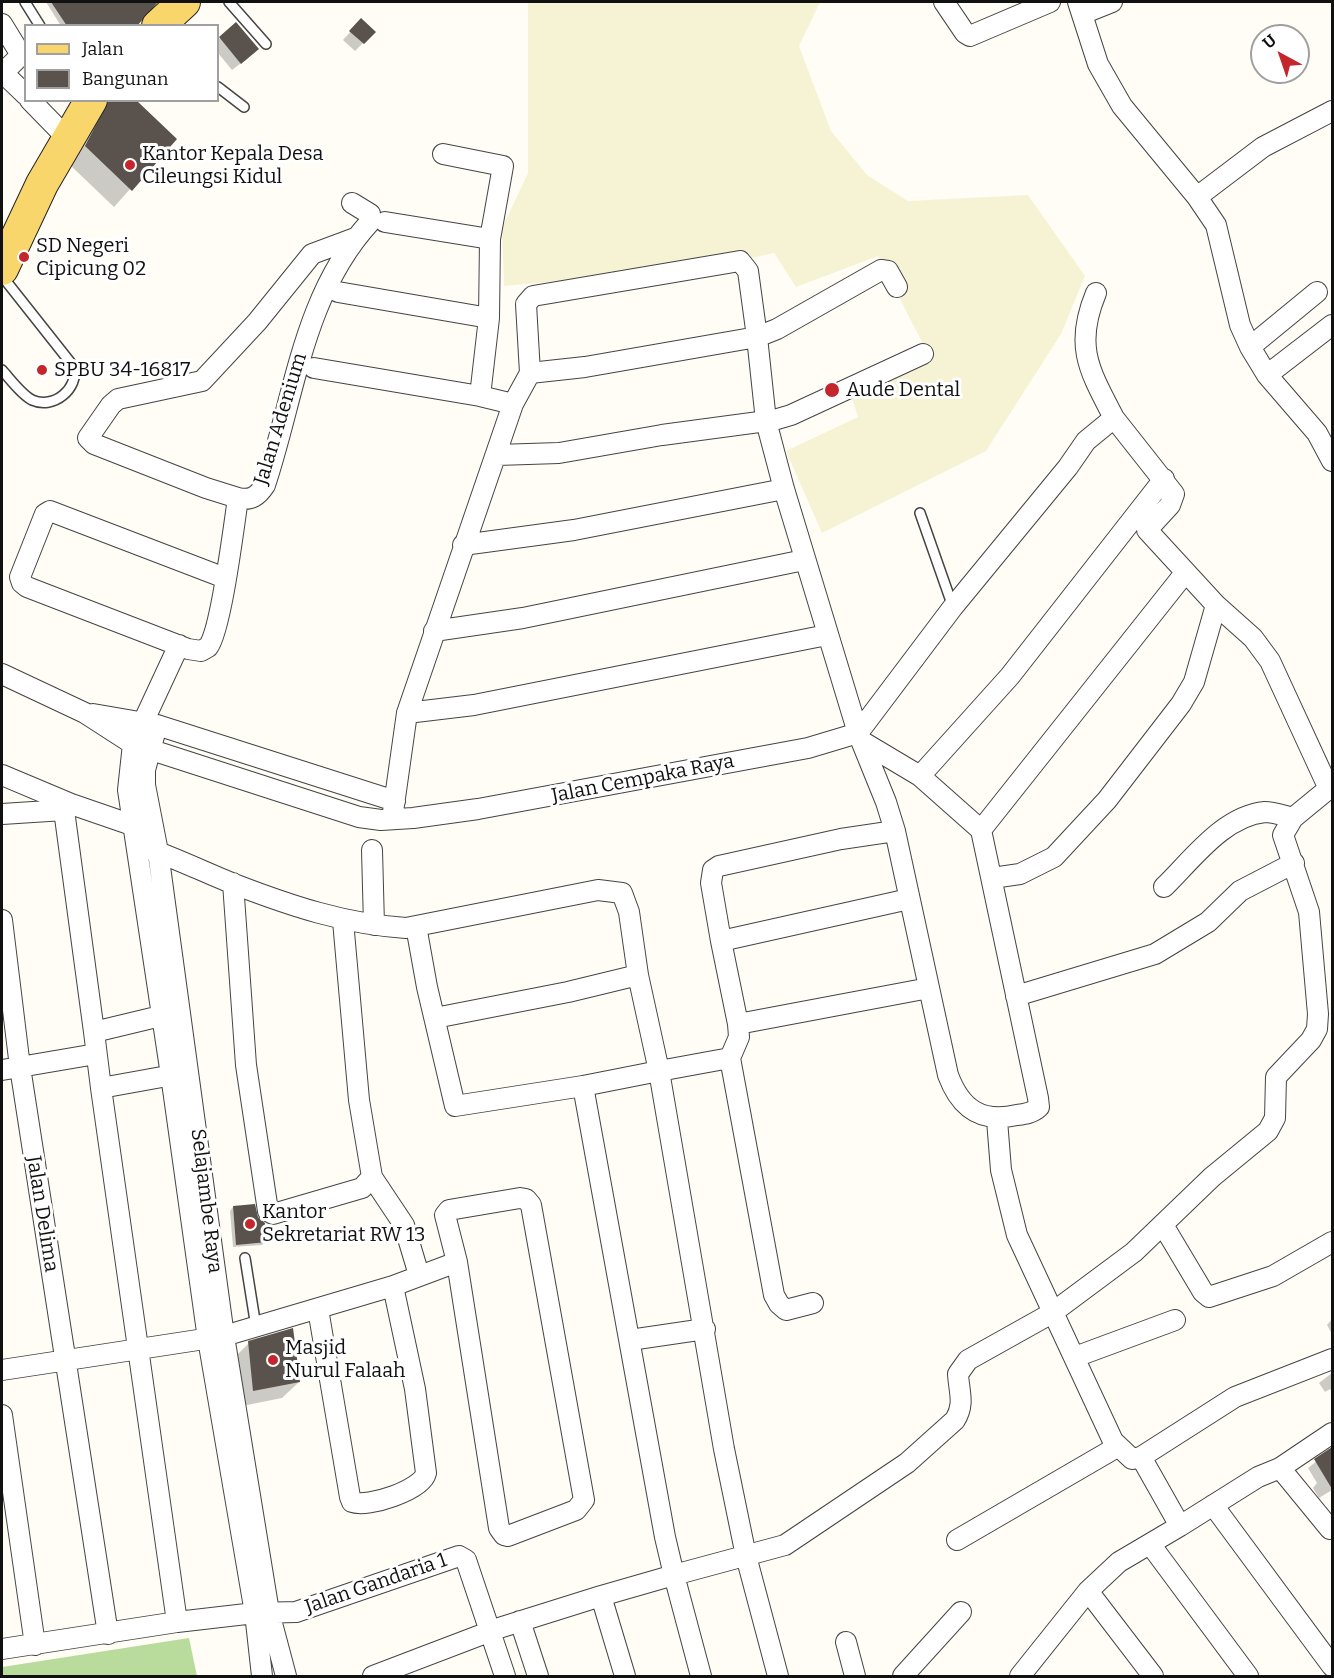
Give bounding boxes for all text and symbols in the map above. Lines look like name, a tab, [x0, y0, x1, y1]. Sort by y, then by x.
legend	[24, 24, 219, 102]
north arrow	[1250, 24, 1310, 84]
text: U	[1259, 30, 1280, 52]
text: Jalan	[82, 38, 124, 60]
text: Bangunan	[82, 68, 168, 90]
place label: Kantor Kepala Desa Cileungsi Kidul	[142, 142, 323, 189]
marker: Kantor Kepala Desa Cileungsi Kidul	[123, 158, 137, 172]
place label: SD Negeri Cipicung 02	[36, 234, 146, 281]
marker: SD Negeri Cipicung 02	[17, 250, 31, 264]
street label: Jalan Adenium	[250, 350, 312, 488]
place label: SPBU 34-16817	[54, 358, 190, 382]
marker: SPBU 34-16817	[35, 363, 49, 377]
place label: Aude Dental	[846, 378, 960, 402]
marker: Aude Dental	[823, 381, 841, 399]
street label: Jalan Cempaka Raya	[550, 750, 736, 808]
street label: Selajambe Raya	[185, 1127, 227, 1275]
street label: Jalan Delima	[21, 1154, 63, 1274]
place label: Kantor Sekretariat RW 13	[262, 1200, 426, 1247]
marker: Kantor Sekretariat RW 13	[243, 1217, 257, 1231]
place label: Masjid Nurul Falaah	[285, 1336, 406, 1383]
marker: Masjid Nurul Falaah	[266, 1353, 280, 1367]
street label: Jalan Gandaria 1	[302, 1549, 450, 1619]

